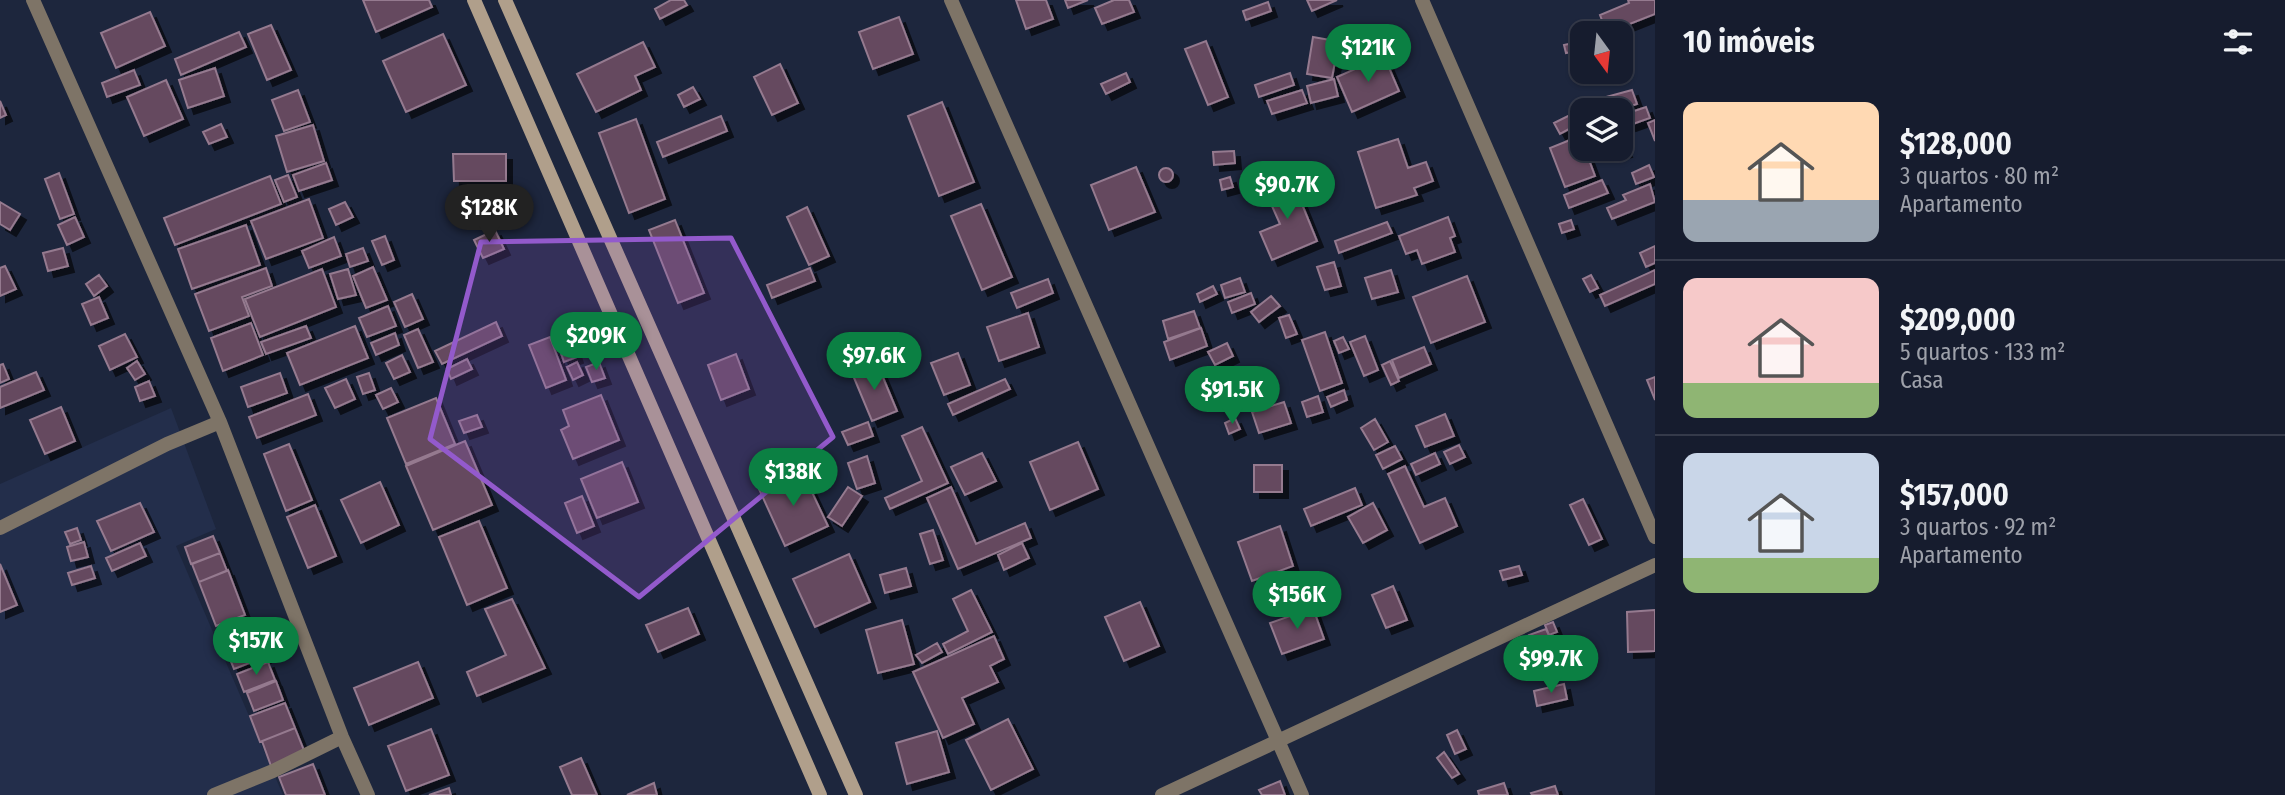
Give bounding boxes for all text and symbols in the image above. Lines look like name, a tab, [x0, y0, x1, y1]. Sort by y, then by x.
north arrow	[1570, 21, 1633, 84]
map controls	[1570, 21, 1633, 161]
icon: filters	[2219, 23, 2257, 61]
pin: $121K	[1319, 24, 1417, 84]
text: 10 imóveis	[1683, 24, 1815, 60]
text: $121K	[1341, 33, 1395, 61]
button: layers	[1570, 98, 1633, 161]
text: $128,000	[1900, 126, 2012, 162]
icon: home	[1739, 130, 1823, 214]
pin: $90.7K	[1230, 162, 1344, 221]
text: 3 quartos · 80 m²	[1900, 162, 2059, 190]
text: $90.7K	[1255, 170, 1319, 198]
pin: $128K	[440, 184, 538, 244]
text: Apartamento	[1900, 190, 2023, 218]
text: $128K	[461, 193, 517, 221]
text: $209,000	[1900, 302, 2016, 338]
icon: home	[1739, 306, 1823, 390]
pin: $209K	[547, 312, 645, 372]
text: $209K	[566, 321, 626, 349]
pin: $97.6K	[817, 332, 931, 392]
text: 5 quartos · 133 m²	[1900, 338, 2065, 366]
text: $97.6K	[843, 341, 905, 369]
pin: $91.5K	[1175, 366, 1289, 426]
text: Casa	[1900, 366, 1944, 394]
text: $91.5K	[1201, 375, 1263, 403]
pin: $138K	[744, 448, 842, 508]
text: $138K	[765, 457, 821, 485]
text: $157,000	[1900, 477, 2009, 513]
icon: home	[1739, 481, 1823, 565]
text: 3 quartos · 92 m²	[1900, 513, 2056, 541]
text: Apartamento	[1900, 541, 2023, 569]
pin: $156K	[1248, 572, 1346, 631]
text: $156K	[1268, 580, 1326, 608]
pin: $157K	[207, 618, 305, 677]
text: $157K	[229, 626, 283, 654]
pin: $99.7K	[1494, 636, 1608, 695]
text: $99.7K	[1519, 644, 1583, 672]

